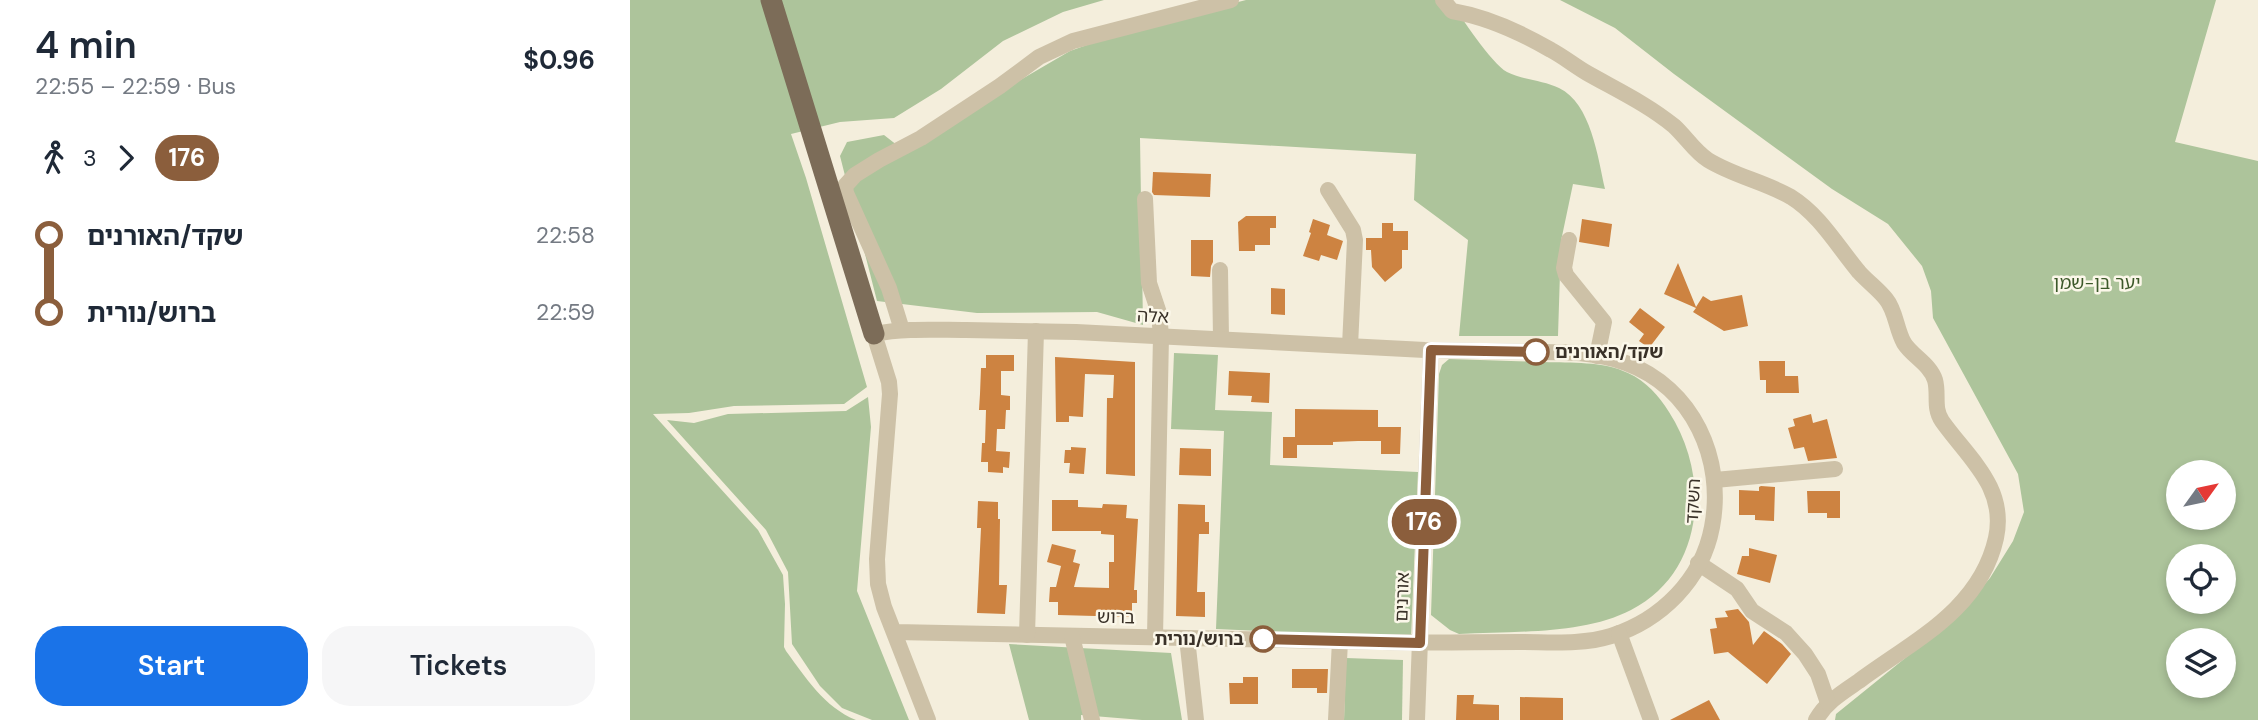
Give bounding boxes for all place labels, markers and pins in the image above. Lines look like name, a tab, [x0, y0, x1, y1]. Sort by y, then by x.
marker: שקד/האורנים	[1523, 339, 1549, 365]
place label: שקד/האורנים	[1555, 340, 1663, 364]
marker: ברוש/נורית	[1250, 626, 1276, 652]
place label: ברוש/נורית	[1154, 627, 1244, 651]

